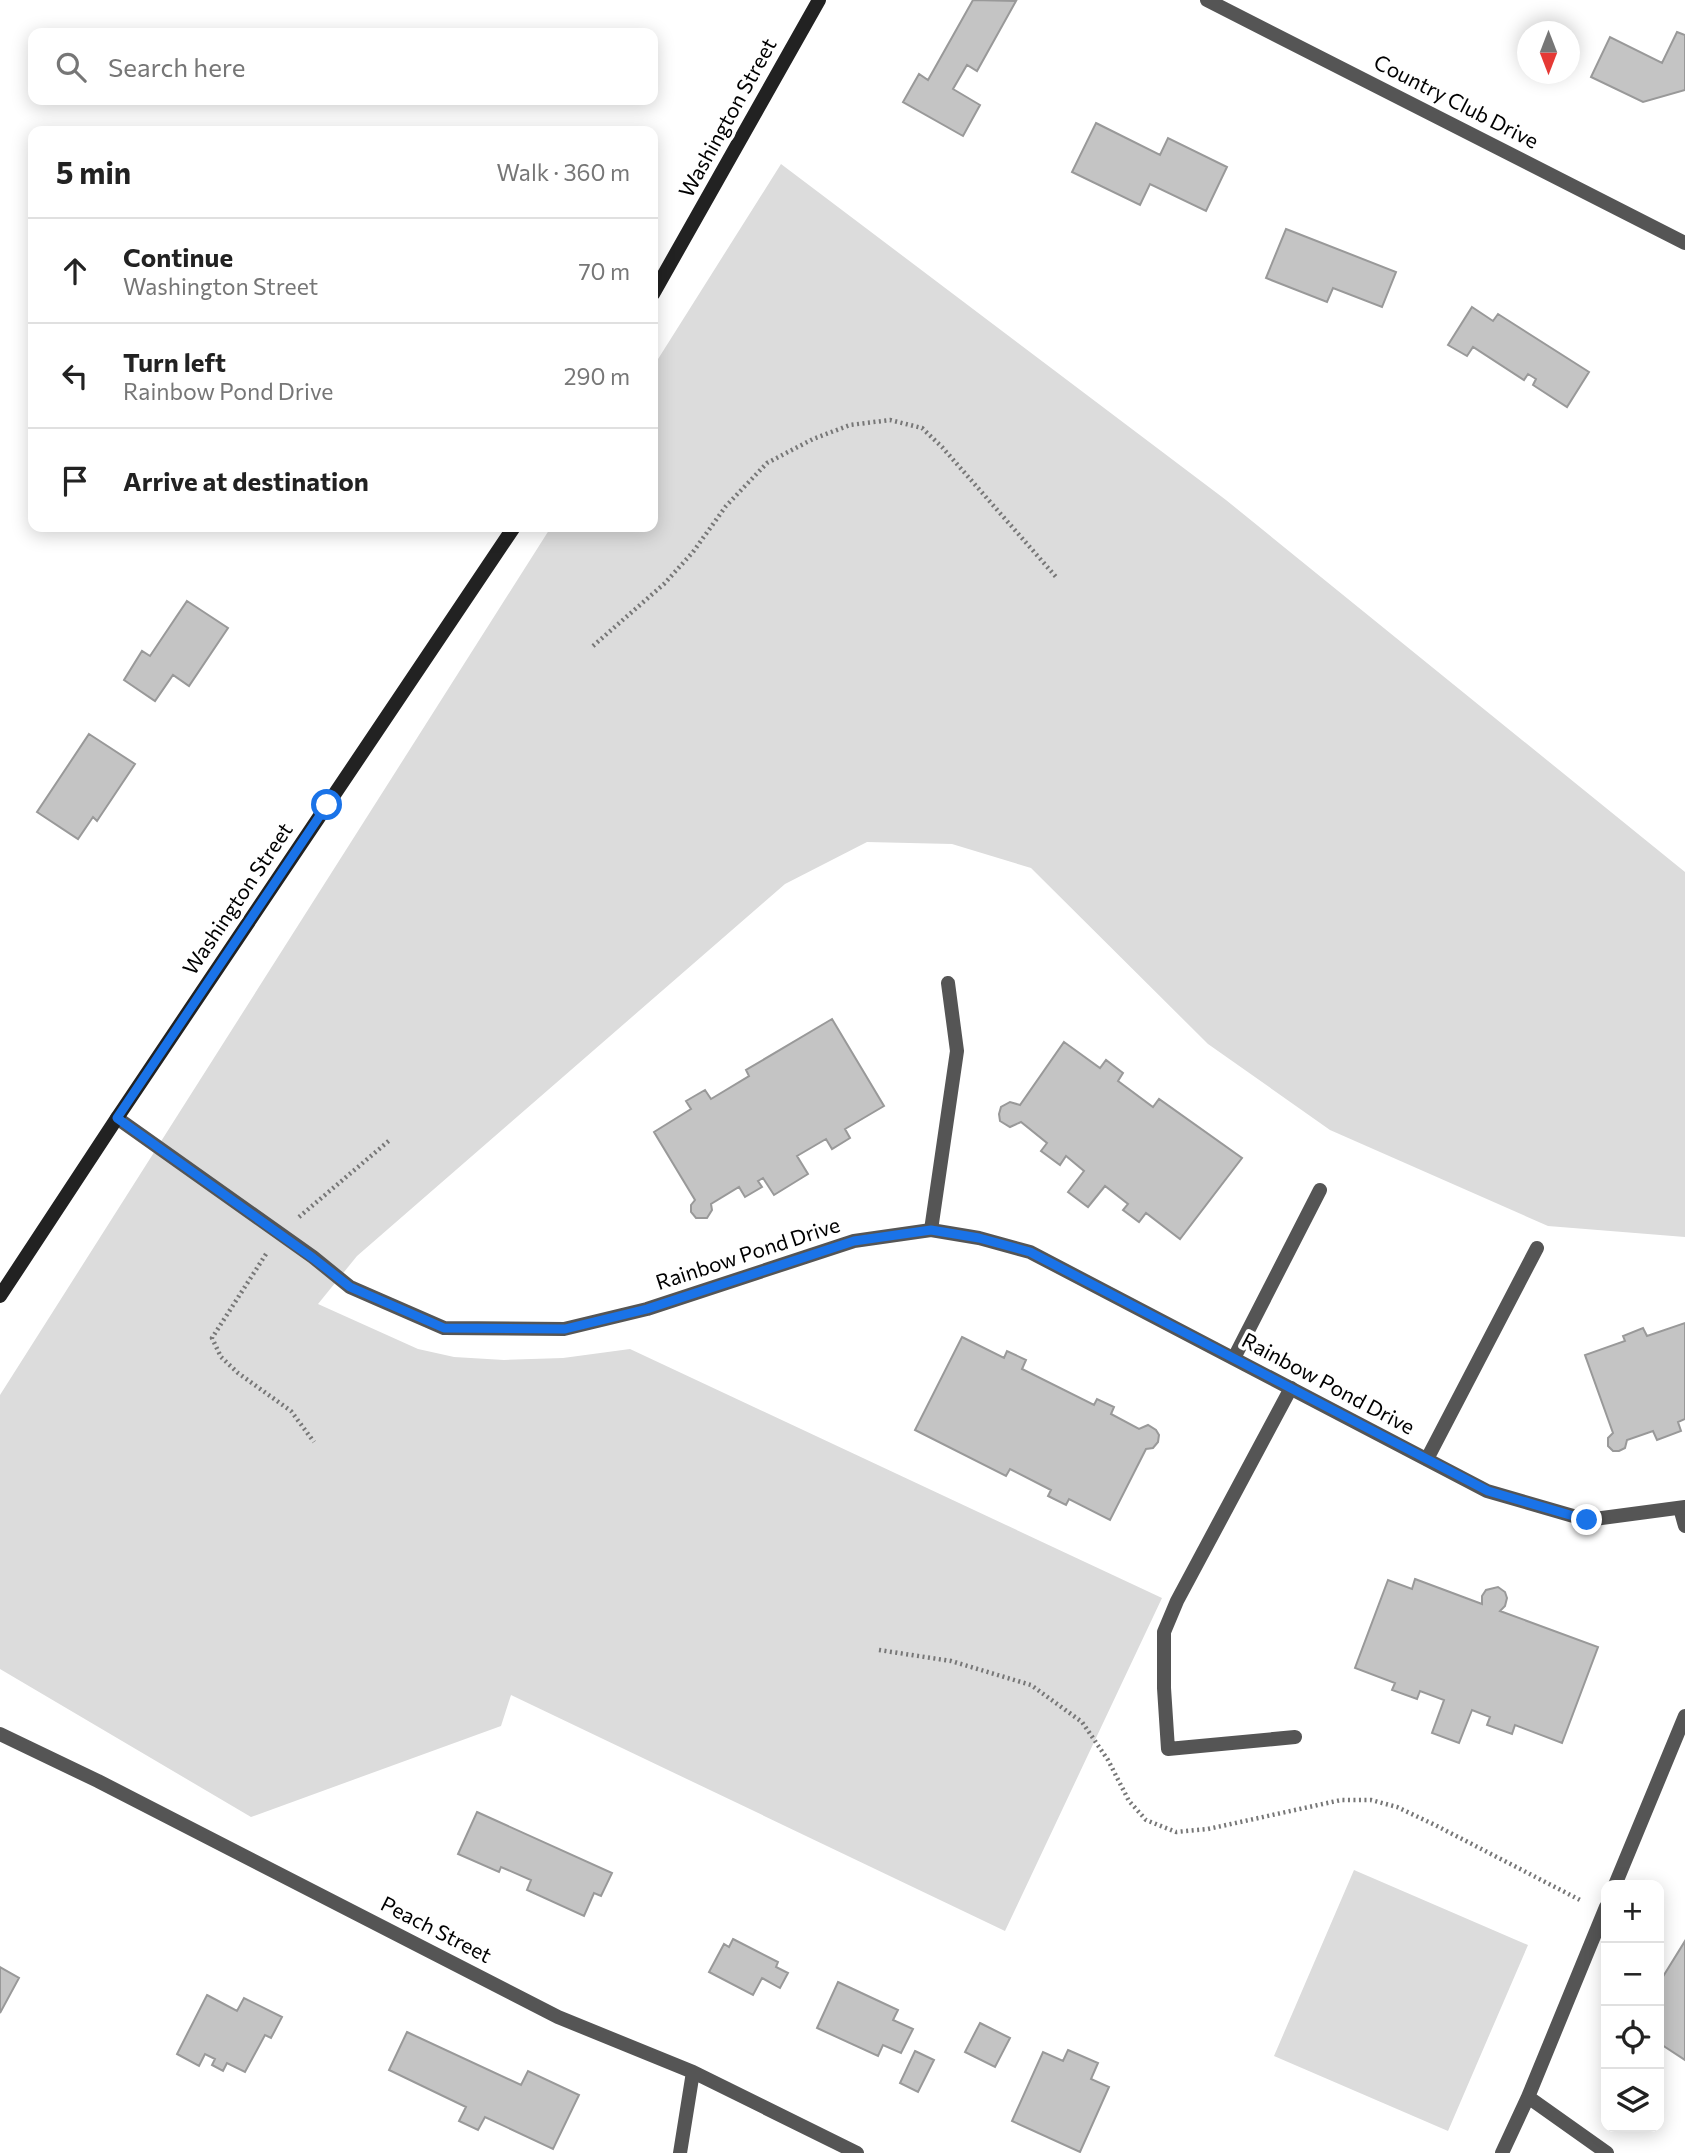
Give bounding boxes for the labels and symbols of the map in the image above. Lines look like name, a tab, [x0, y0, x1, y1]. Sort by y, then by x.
north arrow	[1517, 21, 1580, 84]
street label: Washington Street	[673, 33, 781, 201]
street label: Country Club Drive	[1370, 48, 1543, 153]
route start	[311, 789, 342, 820]
street label: Washington Street	[177, 817, 297, 979]
street label: Rainbow Pond Drive	[652, 1211, 843, 1294]
street label: Rainbow Pond Drive	[1238, 1327, 1419, 1439]
route end	[1571, 1504, 1602, 1535]
street label: Peach Street	[377, 1890, 496, 1967]

